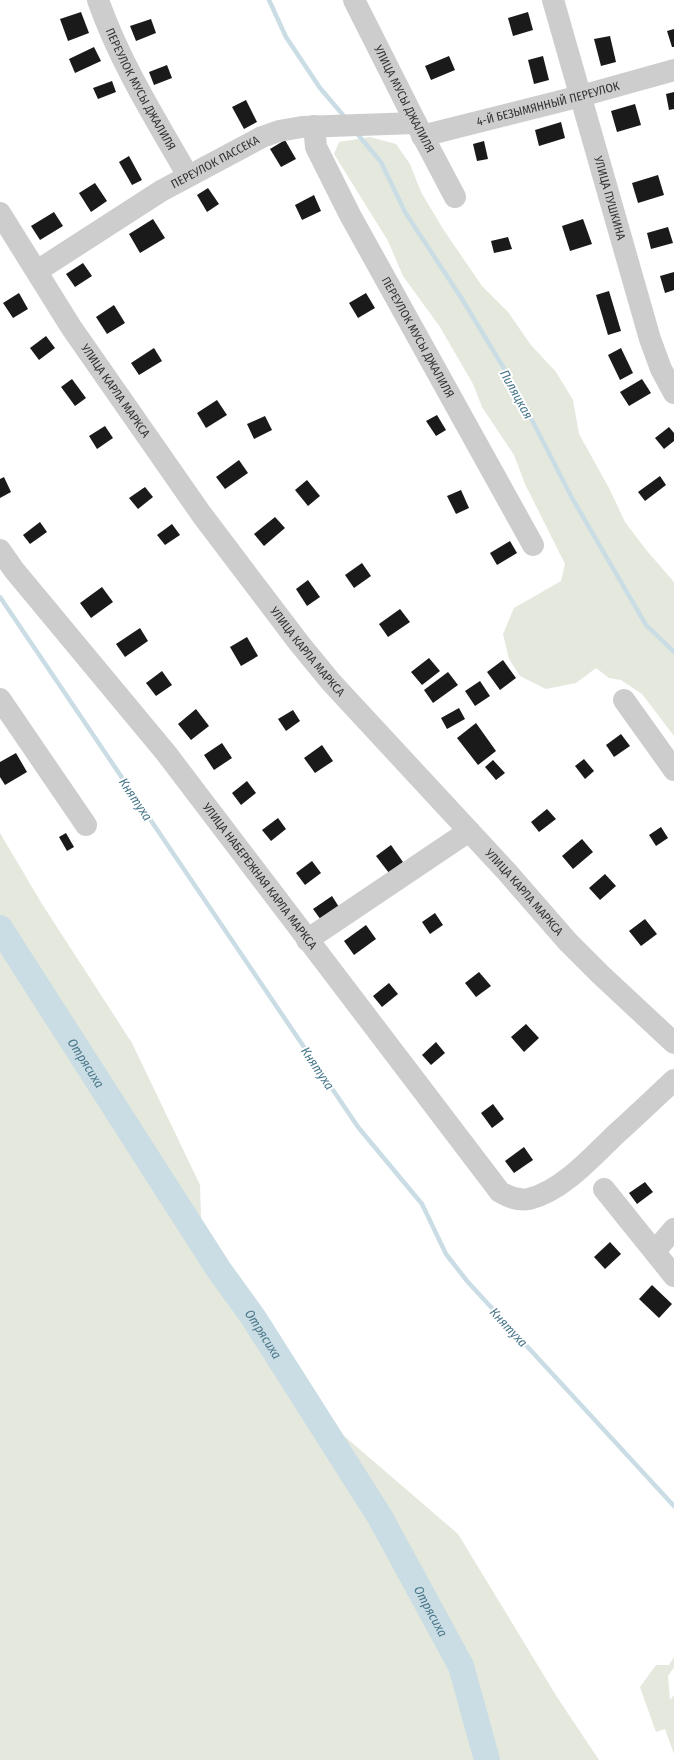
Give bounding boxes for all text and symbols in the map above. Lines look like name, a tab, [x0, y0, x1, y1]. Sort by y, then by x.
street label: ПЕРЕУЛОК МУСЫ ДЖАЛИЛЯ	[103, 26, 179, 153]
street label: УЛИЦА МУСЫ ДЖАЛИЛЯ	[371, 42, 437, 155]
street label: 4-Й БЕЗЫМЯННЫЙ ПЕРЕУЛОК	[475, 78, 621, 129]
street label: ПЕРЕУЛОК ПАССЕКА	[169, 132, 262, 191]
street label: УЛИЦА ПУШКИНА	[591, 154, 629, 242]
street label: ПЕРЕУЛОК МУСЫ ДЖАЛИЛЯ	[379, 274, 457, 400]
street label: УЛИЦА КАРЛА МАРКСА	[77, 341, 153, 441]
water label: Пиляцкая	[497, 367, 536, 421]
street label: УЛИЦА КАРЛА МАРКСА	[267, 603, 348, 700]
water label: Княтуха	[116, 775, 155, 824]
street label: УЛИЦА НАБЕРЕЖНАЯ КАРЛА МАРКСА	[199, 799, 320, 953]
street label: УЛИЦА КАРЛА МАРКСА	[482, 845, 567, 939]
water label: Отрясиха	[65, 1036, 107, 1091]
water label: Княтуха	[298, 1044, 337, 1093]
water label: Княтуха	[487, 1305, 531, 1350]
water label: Отрясиха	[242, 1306, 285, 1362]
water label: Отрясиха	[411, 1583, 451, 1639]

